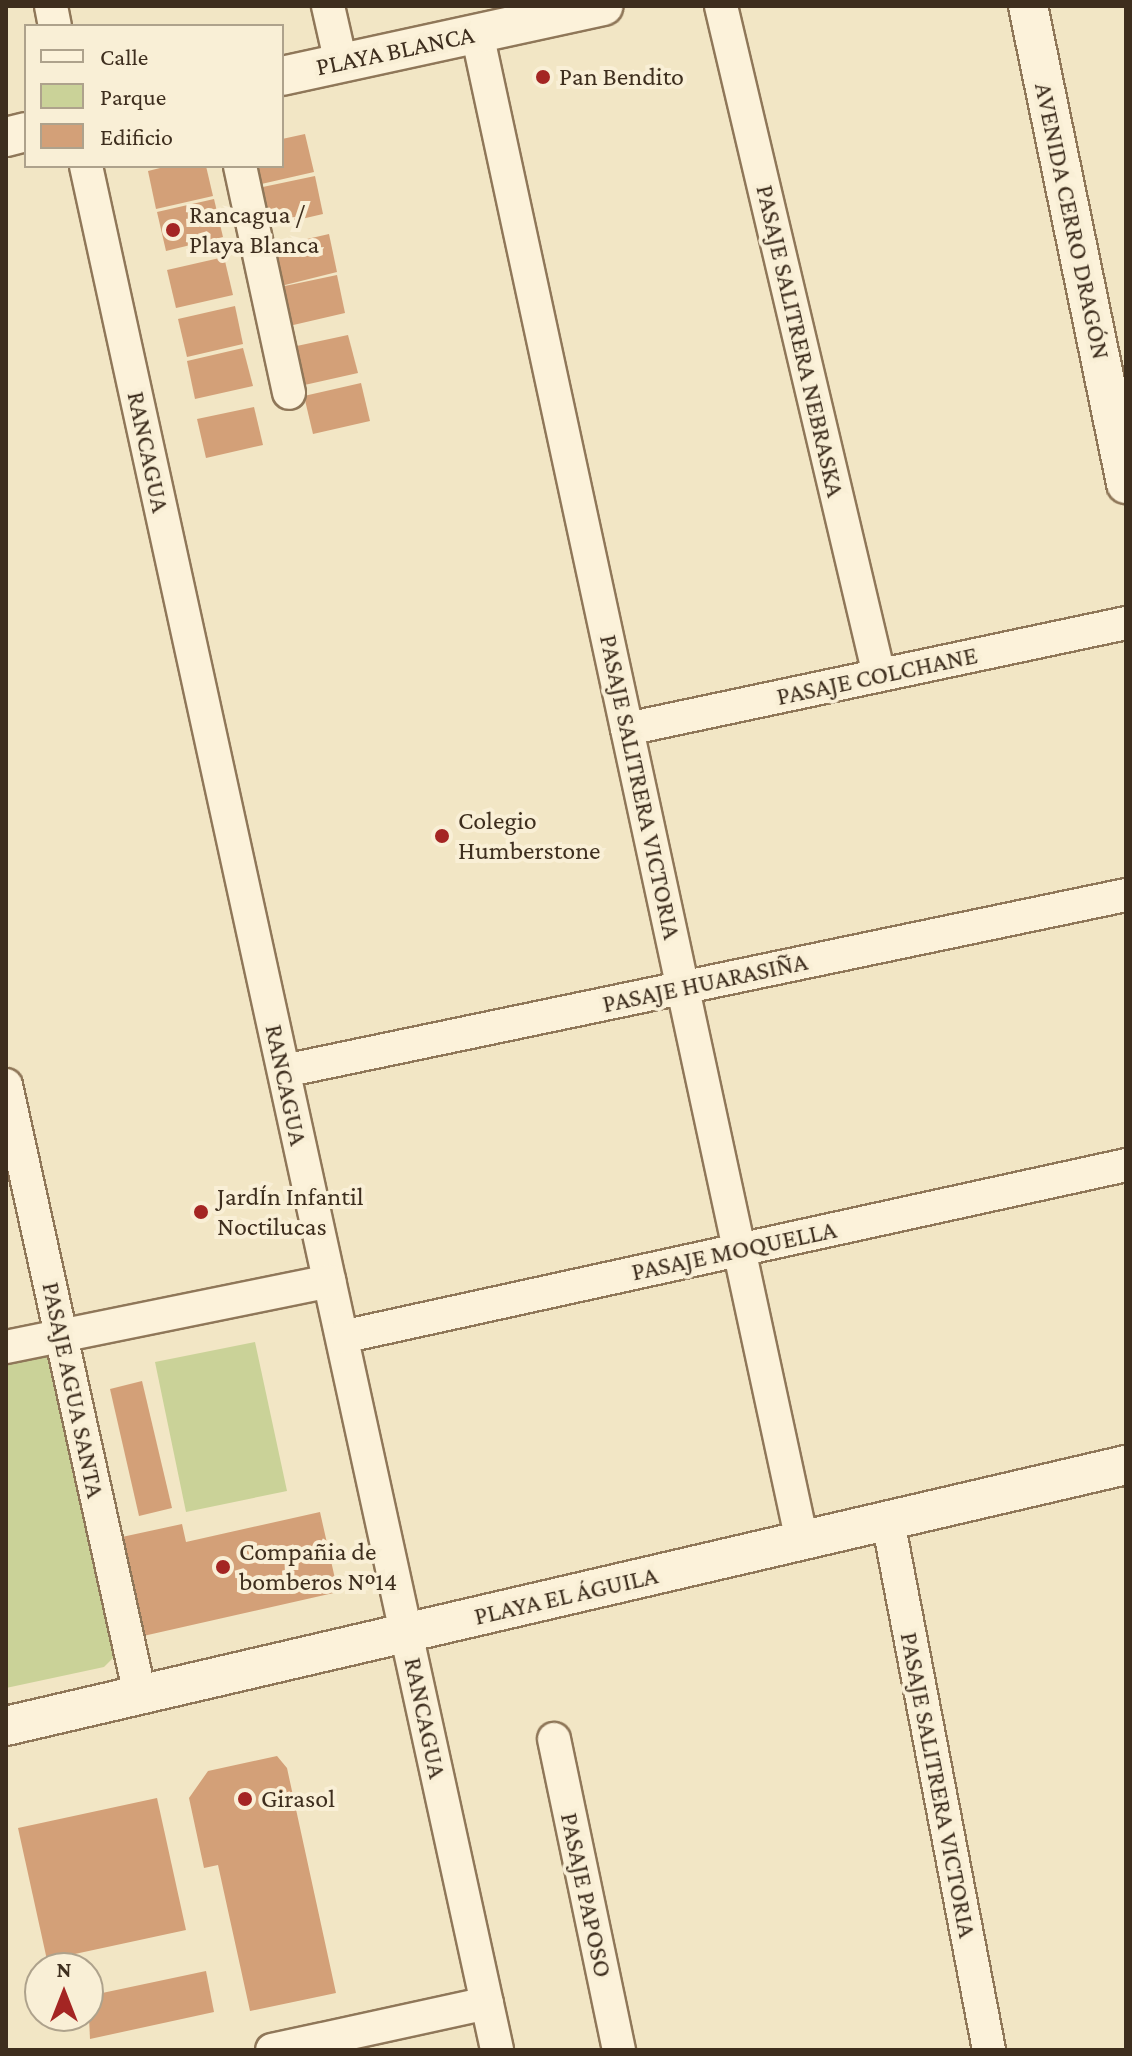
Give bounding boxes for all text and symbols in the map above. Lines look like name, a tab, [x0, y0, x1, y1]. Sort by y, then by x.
street label: PLAYA BLANCA	[313, 19, 477, 83]
legend	[24, 24, 284, 168]
text: Calle	[100, 43, 148, 70]
place label: Pan Bendito	[559, 61, 684, 93]
marker: Pan Bendito	[534, 68, 552, 86]
street label: AVENIDA CERRO DRAGÓN	[1027, 80, 1117, 362]
text: Parque	[100, 83, 166, 110]
text: Edificio	[100, 123, 173, 150]
street label: PASAJE SALITRERA NEBRASKA	[749, 182, 851, 500]
place label: Rancagua / Playa Blanca	[189, 199, 319, 260]
marker: Rancagua / Playa Blanca	[164, 221, 182, 239]
street label: RANCAGUA	[120, 389, 176, 515]
street label: PASAJE SALITRERA VICTORIA	[592, 632, 688, 942]
street label: PASAJE COLCHANE	[774, 639, 980, 713]
place label: Colegio Humberstone	[458, 805, 601, 866]
marker: Colegio Humberstone	[433, 827, 451, 845]
street label: PASAJE HUARASIÑA	[600, 946, 810, 1020]
street label: RANCAGUA	[258, 1022, 314, 1148]
place label: JardÍn Infantil Noctilucas	[217, 1181, 364, 1242]
marker: JardÍn Infantil Noctilucas	[192, 1203, 210, 1221]
street label: PASAJE MOQUELLA	[629, 1214, 839, 1288]
street label: PASAJE AGUA SANTA	[35, 1279, 111, 1501]
place label: Compañia de bomberos Nº14	[239, 1536, 397, 1598]
marker: Compañia de bomberos Nº14	[214, 1558, 232, 1576]
street label: PLAYA EL ÁGUILA	[471, 1560, 661, 1632]
street label: PASAJE SALITRERA VICTORIA	[893, 1629, 983, 1941]
street label: RANCAGUA	[397, 1655, 453, 1781]
place label: Girasol	[261, 1783, 335, 1815]
marker: Girasol	[236, 1790, 254, 1808]
street label: PASAJE PAPOSO	[553, 1810, 619, 1980]
north arrow	[24, 1952, 104, 2032]
text: N	[57, 1957, 72, 1982]

